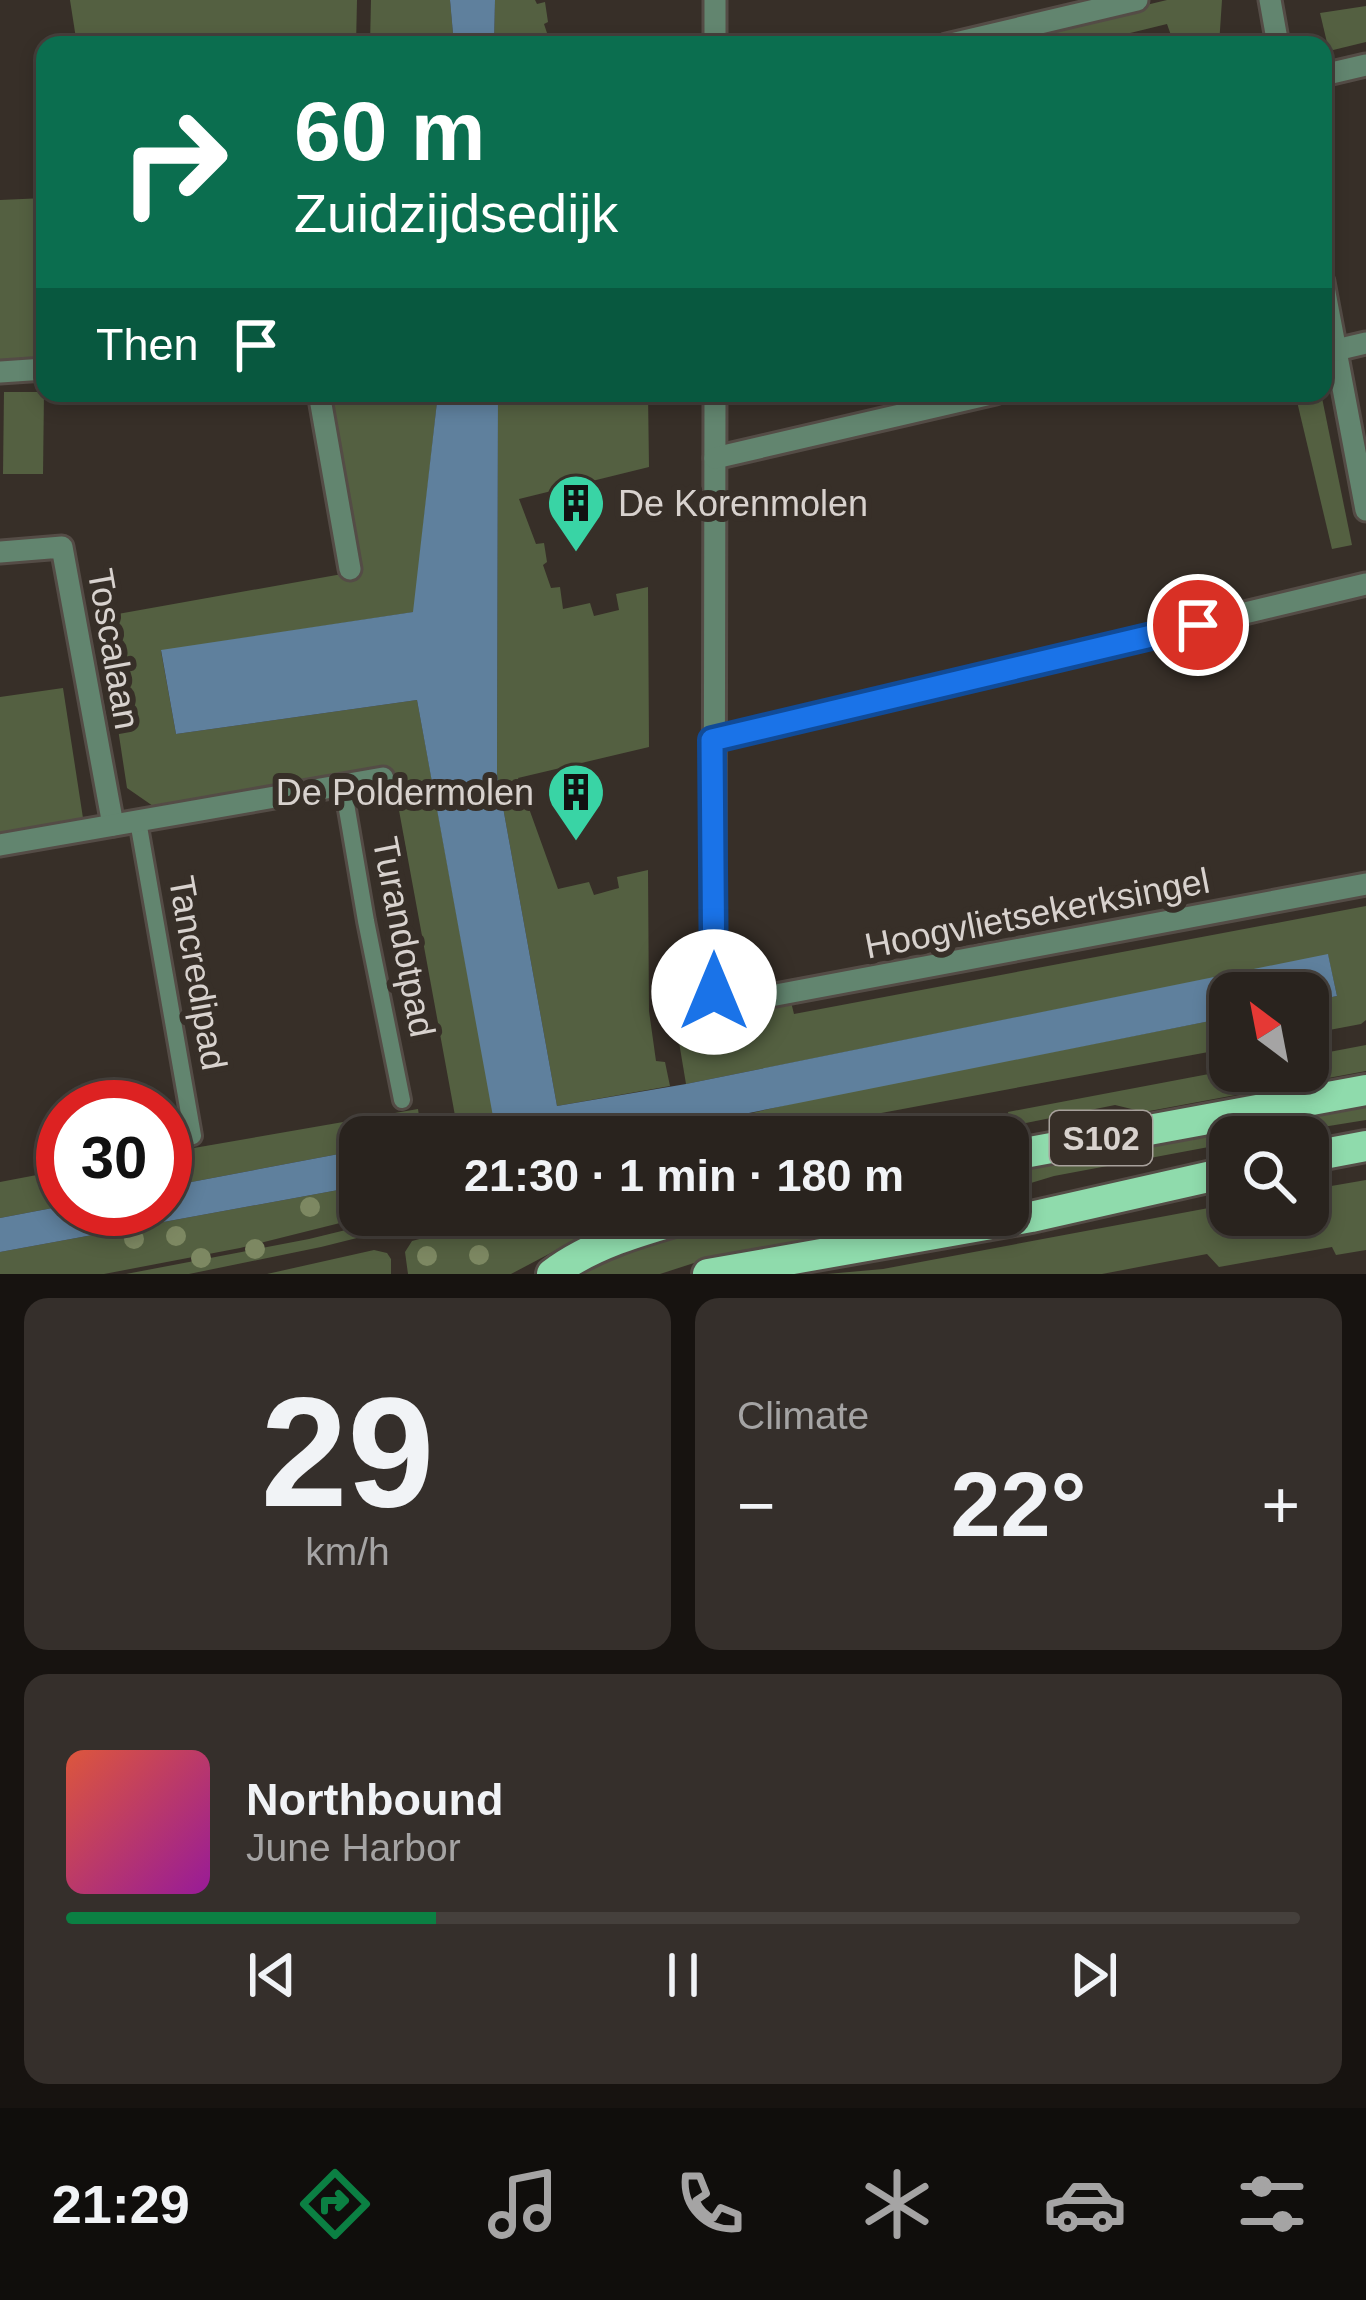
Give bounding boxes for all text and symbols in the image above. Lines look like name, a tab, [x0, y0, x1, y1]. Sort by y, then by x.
icon: right	[96, 84, 252, 240]
text: 60 m	[294, 84, 485, 178]
text: Zuidzijdsedijk	[294, 183, 618, 243]
icon: arrive	[223, 312, 289, 378]
text: Then	[96, 319, 199, 370]
building icon: De Korenmolen	[545, 472, 607, 554]
place label: De Korenmolen	[618, 483, 868, 524]
street label: Toscalaan	[80, 566, 148, 732]
pin	[1147, 574, 1249, 676]
icon: arrive	[1165, 592, 1231, 658]
building icon: De Poldermolen	[545, 761, 607, 843]
place label: De Poldermolen	[276, 772, 534, 813]
street label: Turandotpad	[365, 834, 443, 1040]
street label: Hoogvlietsekerksingel	[861, 859, 1213, 967]
street label: Tancredipad	[161, 873, 235, 1073]
position arrow	[651, 929, 777, 1055]
north arrow	[1209, 972, 1329, 1092]
map controls	[1209, 972, 1329, 1236]
speed limit sign: 30	[36, 1080, 192, 1236]
road number: S102	[1050, 1111, 1152, 1165]
button: search	[1209, 1116, 1329, 1236]
text: 21:30 · 1 min · 180 m	[464, 1150, 904, 1201]
text: 29	[261, 1365, 434, 1539]
text: Climate	[737, 1394, 869, 1437]
text: 22°	[950, 1455, 1087, 1555]
text: −	[737, 1468, 776, 1542]
text: +	[1261, 1468, 1300, 1542]
text: km/h	[305, 1530, 390, 1573]
text: Northbound	[246, 1774, 503, 1825]
text: June Harbor	[246, 1826, 461, 1869]
icon: previous	[239, 1942, 305, 2008]
icon: pause	[650, 1942, 716, 2008]
icon: next	[1061, 1942, 1127, 2008]
icon: directions	[293, 2162, 377, 2246]
icon: music	[481, 2162, 565, 2246]
icon: phone	[668, 2162, 752, 2246]
icon: climate	[855, 2162, 939, 2246]
icon: car	[1043, 2162, 1127, 2246]
icon: filters	[1230, 2162, 1314, 2246]
text: 21:29	[52, 2174, 190, 2234]

